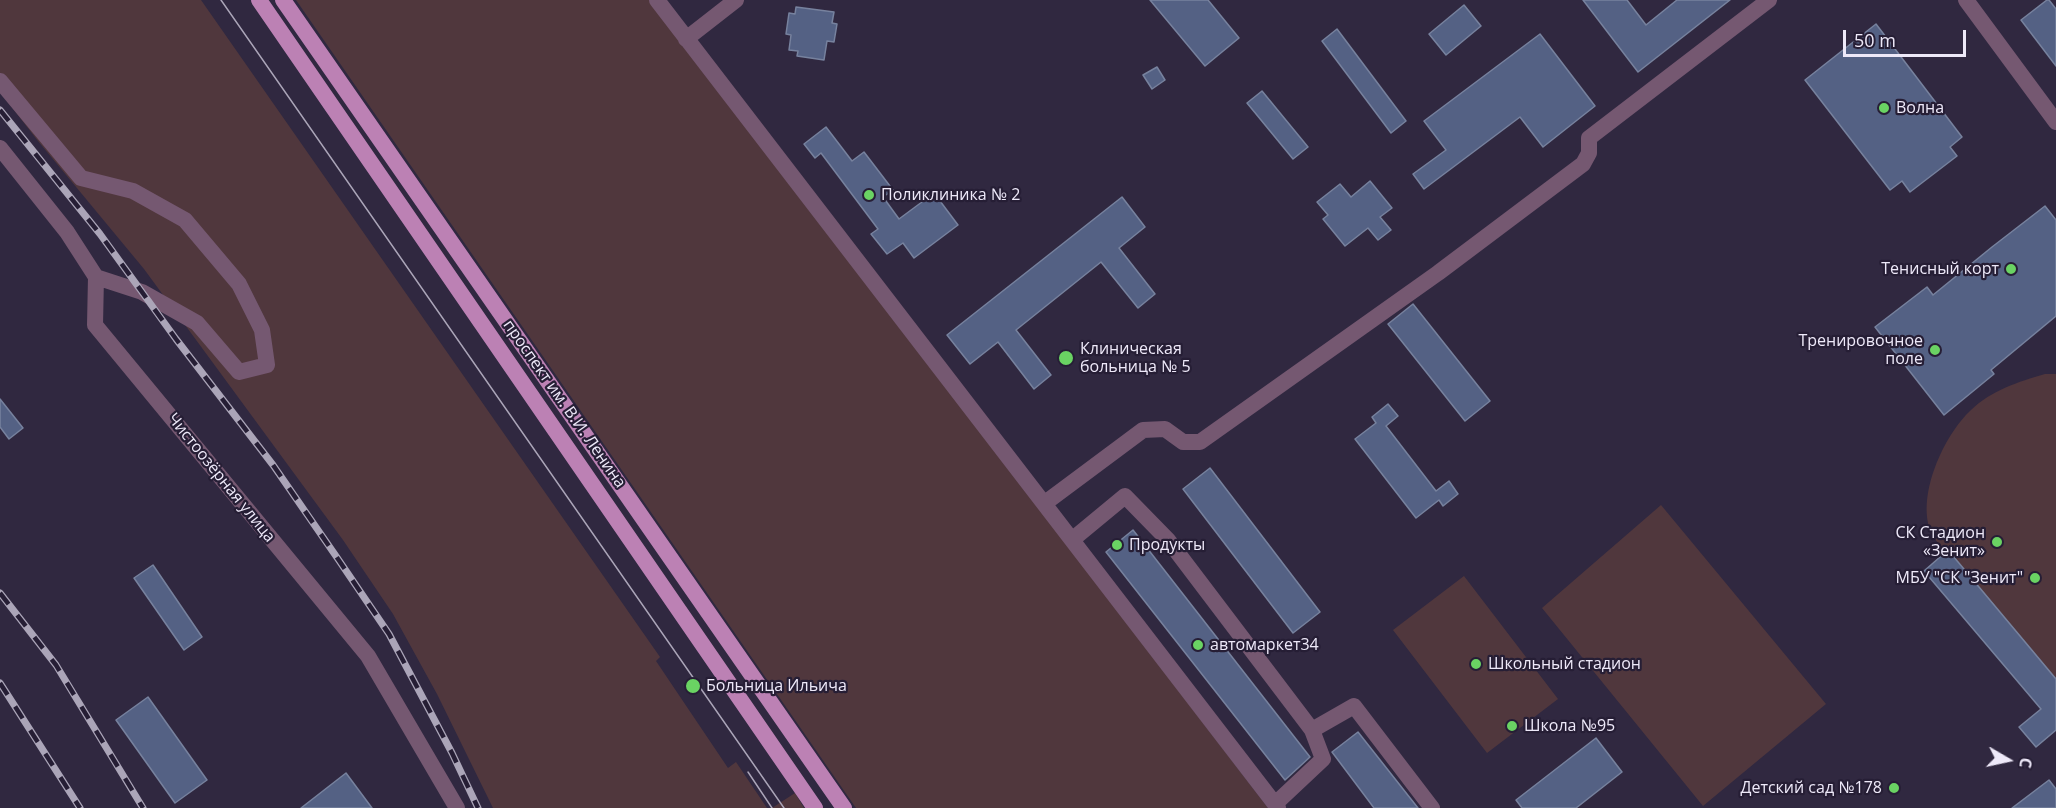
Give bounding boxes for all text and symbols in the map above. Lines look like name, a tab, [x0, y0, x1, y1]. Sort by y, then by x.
scale bar	[1846, 18, 1969, 56]
text: 50 m	[1854, 28, 1896, 52]
place label: Волна	[1896, 98, 1944, 118]
marker: Волна	[1877, 101, 1891, 115]
place label: Поликлиника № 2	[881, 185, 1020, 205]
marker: Поликлиника № 2	[862, 188, 876, 202]
place label: Тенисный корт	[1881, 259, 1999, 279]
marker: Тенисный корт	[2004, 262, 2018, 276]
street label: проспект им. В.И. Ленина	[499, 316, 629, 492]
place label: Тренировочное поле	[1798, 331, 1923, 369]
place label: Клиническая больница № 5	[1080, 339, 1191, 377]
marker: Тренировочное поле	[1928, 343, 1942, 357]
marker: Клиническая больница № 5	[1057, 349, 1075, 367]
street label: Чистоозёрная улица	[163, 410, 279, 546]
place label: СК Стадион «Зенит»	[1895, 523, 1985, 561]
place label: Продукты	[1129, 535, 1205, 555]
marker: СК Стадион «Зенит»	[1990, 535, 2004, 549]
marker: Продукты	[1110, 538, 1124, 552]
place label: МБУ "СК "Зенит"	[1896, 568, 2023, 588]
marker: МБУ "СК "Зенит"	[2028, 571, 2042, 585]
place label: автомаркет34	[1210, 635, 1319, 655]
marker: автомаркет34	[1191, 638, 1205, 652]
place label: Школьный стадион	[1488, 654, 1641, 674]
marker: Школьный стадион	[1469, 657, 1483, 671]
place label: Больница Ильича	[706, 676, 847, 696]
marker: Больница Ильича	[684, 677, 702, 695]
place label: Школа №95	[1524, 716, 1615, 736]
marker: Школа №95	[1505, 719, 1519, 733]
north arrow	[1978, 730, 2038, 790]
text: С	[2014, 756, 2037, 770]
place label: Детский сад №178	[1740, 778, 1882, 798]
marker: Детский сад №178	[1887, 781, 1901, 795]

